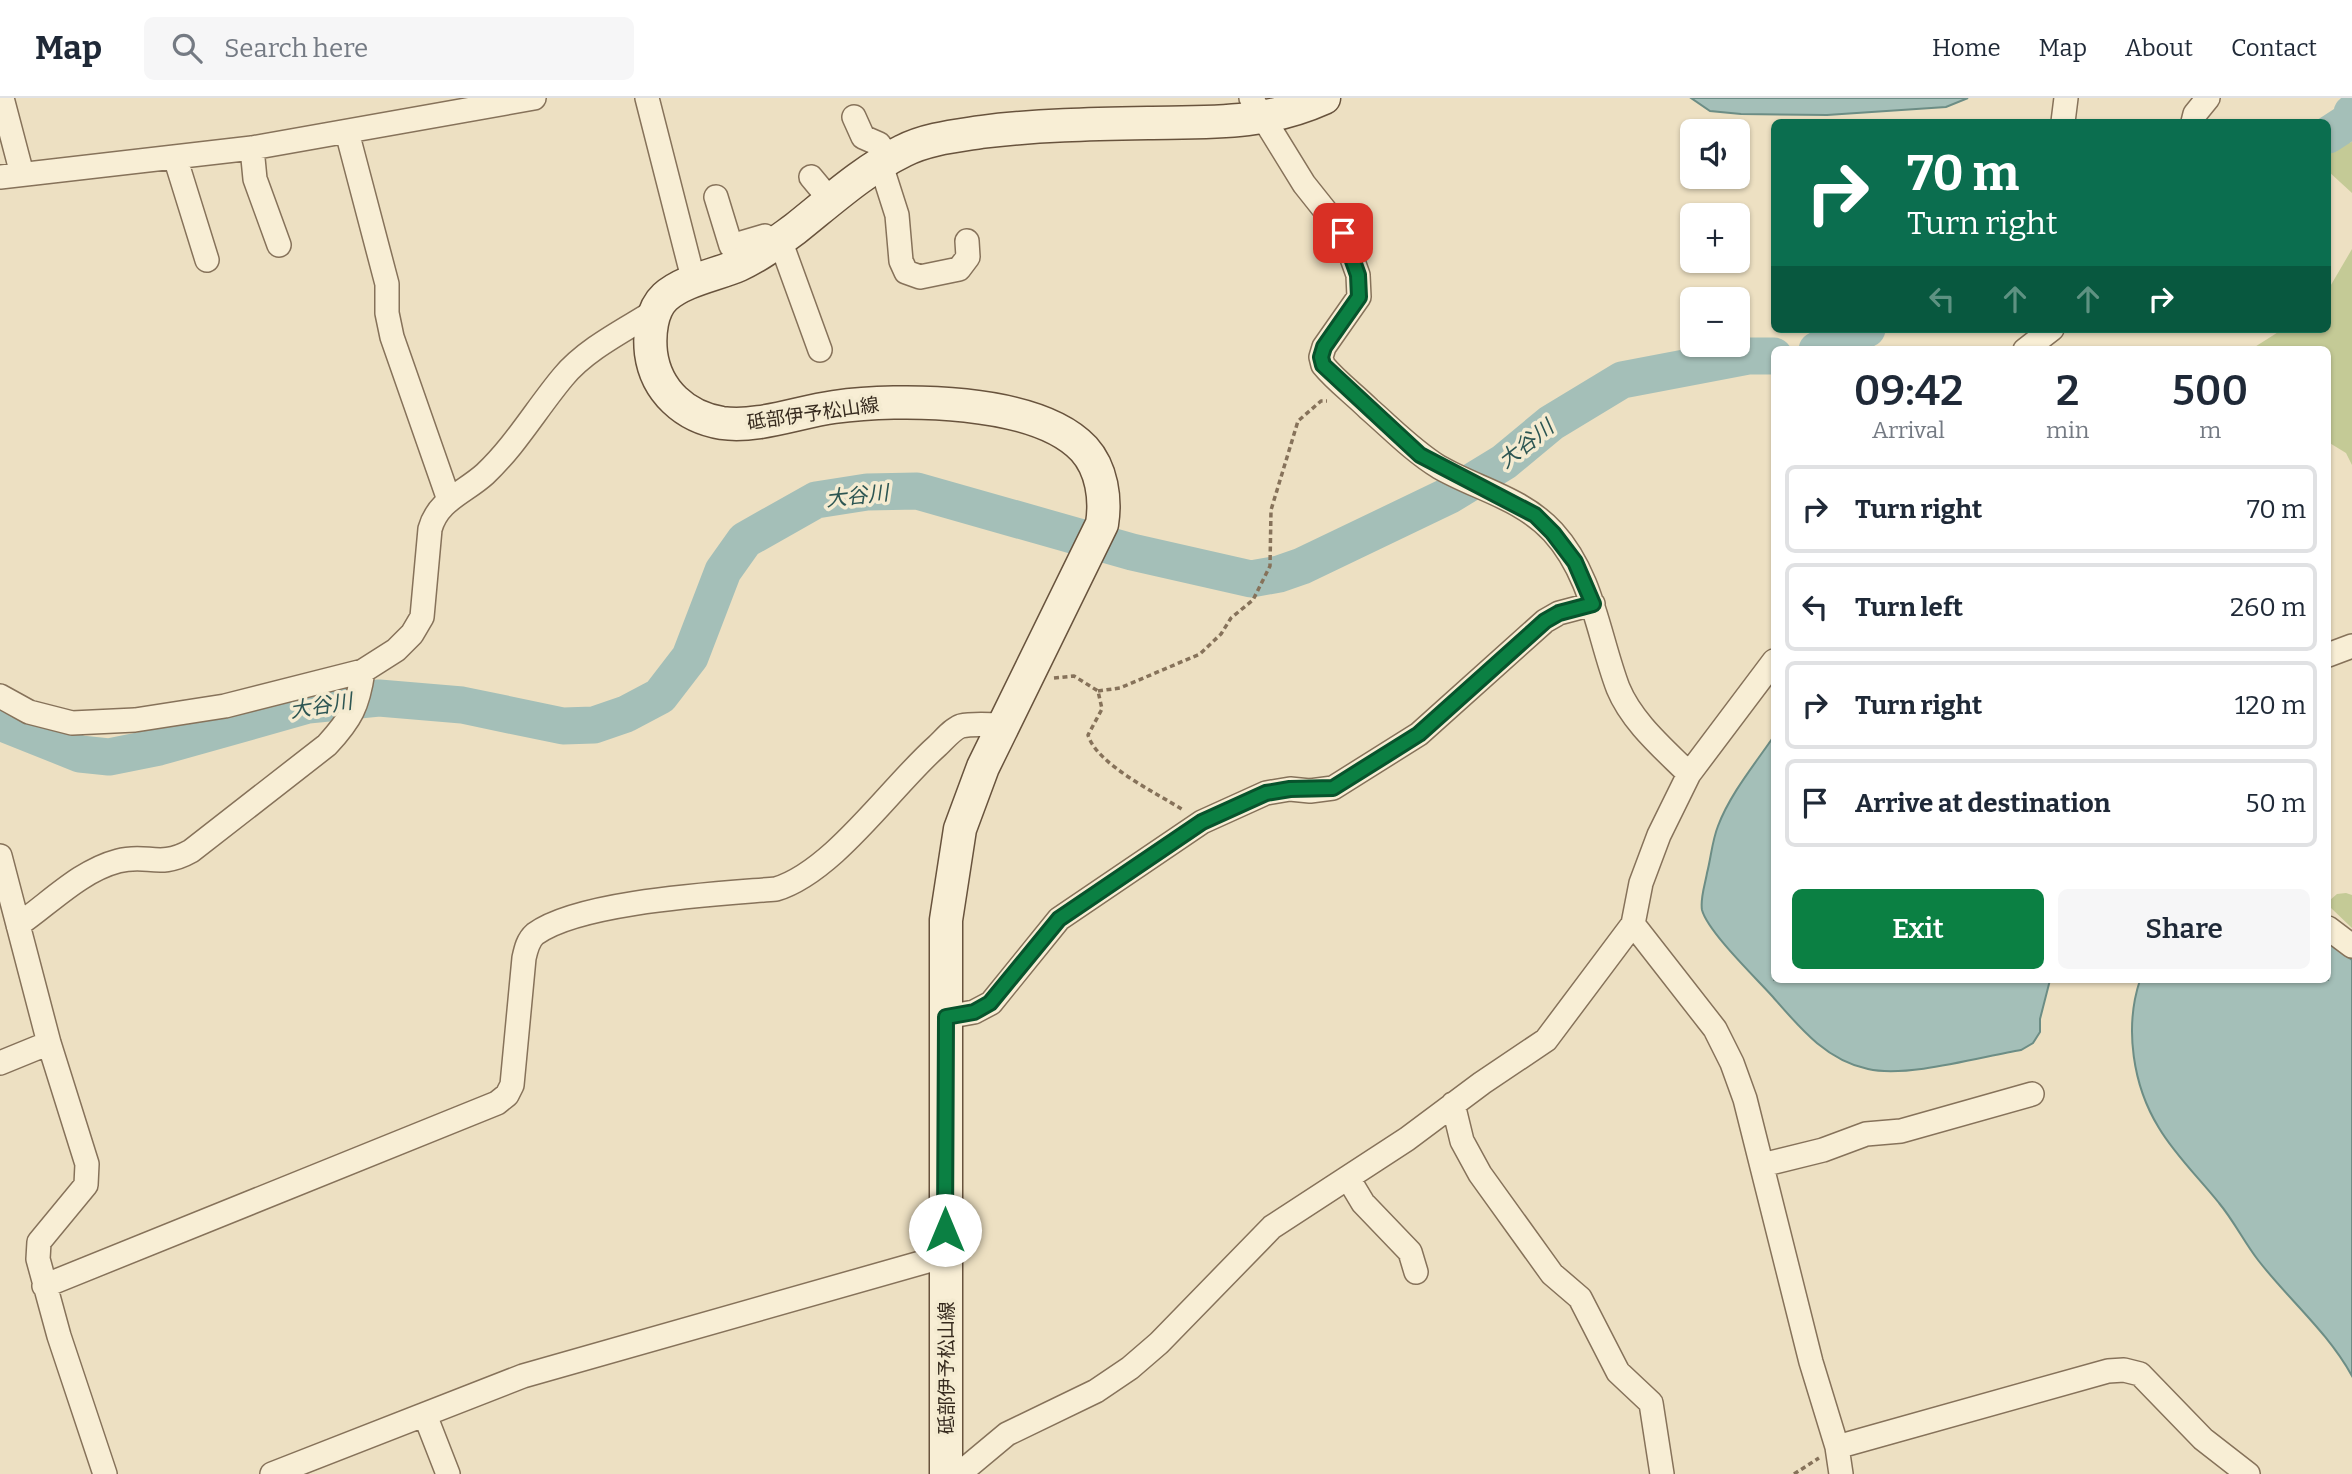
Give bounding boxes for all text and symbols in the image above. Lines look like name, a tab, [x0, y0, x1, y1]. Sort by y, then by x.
search box	[144, 17, 634, 80]
text: Map	[35, 28, 102, 68]
icon: search	[168, 29, 206, 67]
text: Search here	[224, 33, 368, 64]
text: Home	[1932, 34, 2001, 62]
text: Map	[2039, 34, 2087, 62]
text: About	[2125, 34, 2193, 62]
text: Contact	[2231, 34, 2317, 62]
map controls	[1680, 119, 1750, 357]
button: sound	[1680, 119, 1750, 189]
text: 70 m	[1907, 144, 2019, 203]
icon: right	[1792, 147, 1883, 238]
pin	[1313, 203, 1373, 263]
button: +	[1680, 203, 1750, 273]
text: Turn right	[1907, 204, 2058, 242]
icon: arrive	[1324, 214, 1362, 252]
icon: left	[1923, 280, 1961, 318]
icon: ahead	[1996, 280, 2034, 318]
icon: ahead	[2069, 280, 2107, 318]
icon: right	[2142, 280, 2180, 318]
button: −	[1680, 287, 1750, 357]
text: 09:42	[1854, 366, 1963, 416]
text: 2	[2056, 366, 2079, 416]
text: 500	[2172, 366, 2248, 416]
street label: 砥部伊予松山線	[746, 393, 881, 434]
water label: 大谷川	[1493, 413, 1560, 474]
text: Arrival	[1872, 416, 1945, 444]
text: min	[2046, 416, 2089, 444]
text: m	[2199, 416, 2221, 444]
water label: 大谷川	[824, 480, 892, 512]
icon: right	[1796, 490, 1834, 528]
text: Turn right	[1855, 494, 1982, 525]
text: 70 m	[2247, 494, 2306, 525]
icon: left	[1796, 588, 1834, 626]
text: Turn left	[1855, 592, 1963, 623]
text: 260 m	[2230, 592, 2306, 623]
icon: right	[1796, 686, 1834, 724]
water label: 大谷川	[288, 688, 356, 724]
text: Turn right	[1855, 690, 1982, 721]
text: 120 m	[2235, 690, 2306, 721]
icon: arrive	[1796, 784, 1834, 822]
text: Arrive at destination	[1855, 788, 2110, 819]
text: 50 m	[2245, 788, 2306, 819]
button: Exit	[1792, 889, 2044, 969]
button: Share	[2058, 889, 2310, 969]
position arrow	[908, 1193, 982, 1267]
street label: 砥部伊予松山線	[935, 1301, 958, 1435]

